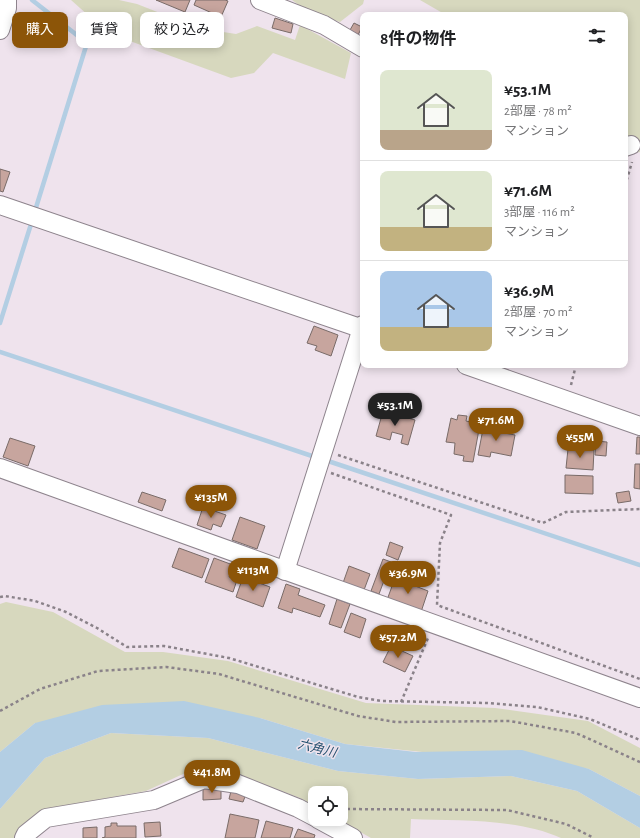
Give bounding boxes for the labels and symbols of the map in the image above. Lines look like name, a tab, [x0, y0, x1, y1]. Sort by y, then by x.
pin: ¥53.1M	[362, 393, 428, 427]
pin: ¥71.6M	[463, 408, 529, 442]
pin: ¥55M	[556, 425, 604, 459]
pin: ¥135M	[183, 485, 239, 519]
pin: ¥113M	[225, 558, 281, 592]
pin: ¥36.9M	[375, 561, 441, 595]
pin: ¥57.2M	[365, 625, 431, 659]
water label: 六角川	[296, 737, 340, 761]
pin: ¥41.8M	[179, 760, 245, 794]

